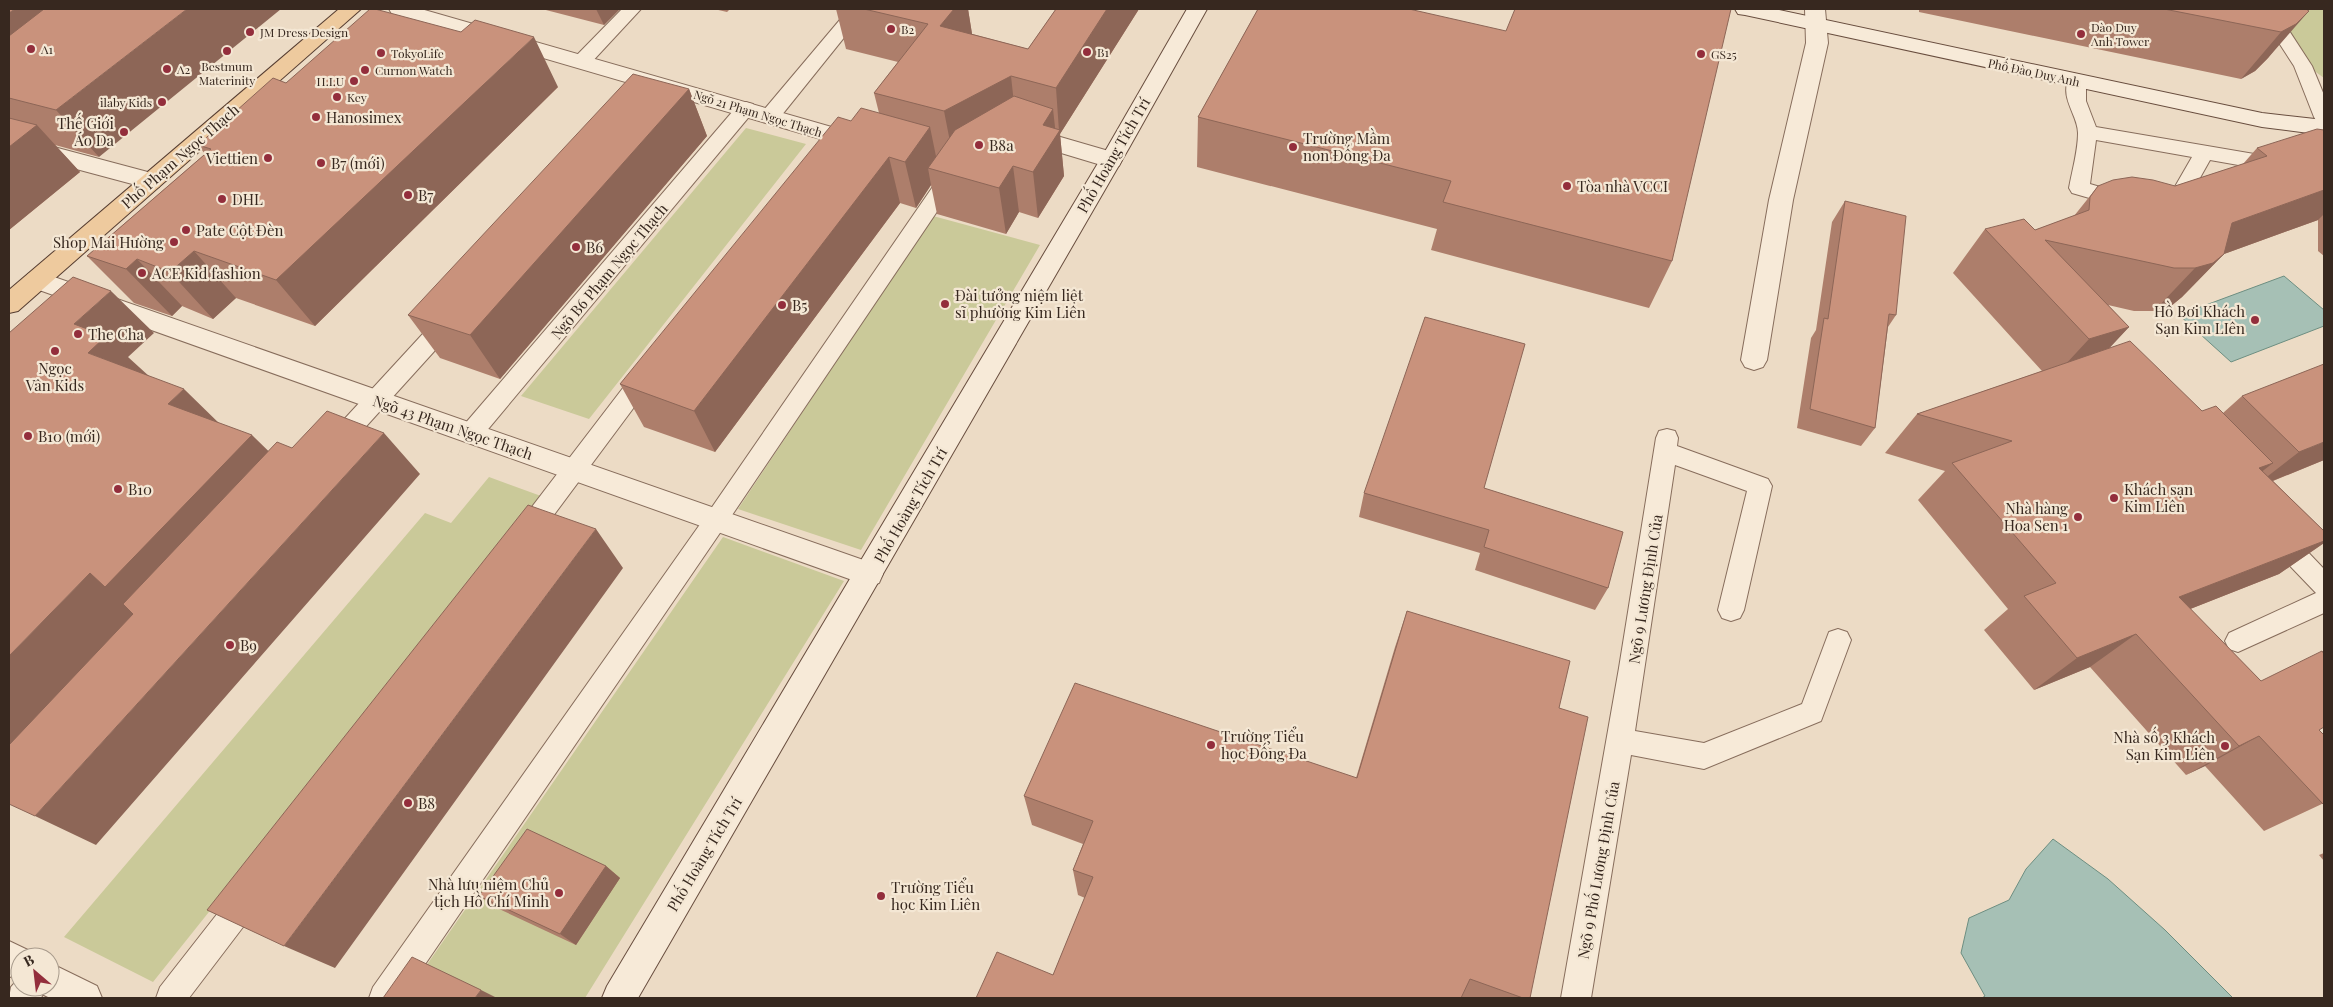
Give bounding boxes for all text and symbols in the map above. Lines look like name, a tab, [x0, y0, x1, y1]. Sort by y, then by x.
place label: Đào Duy Anh Tower	[2090, 19, 2150, 49]
place label: B2	[901, 21, 914, 37]
marker: B2	[885, 23, 897, 35]
place label: JM Dress Design	[259, 24, 348, 40]
marker: JM Dress Design	[244, 26, 256, 38]
marker: Đào Duy Anh Tower	[2075, 28, 2087, 40]
place label: A1	[40, 41, 54, 57]
marker: A1	[25, 43, 37, 55]
place label: B1	[1097, 44, 1109, 60]
marker: Bestmum Materinity	[221, 45, 233, 57]
place label: TokyoLife	[391, 45, 444, 61]
marker: B1	[1081, 46, 1093, 58]
place label: GS25	[1711, 46, 1737, 62]
marker: TokyoLife	[375, 47, 387, 59]
marker: GS25	[1695, 48, 1707, 60]
street label: Phố Đào Duy Anh	[1987, 54, 2081, 90]
place label: Bestmum Materinity	[199, 58, 255, 88]
place label: A2	[176, 61, 191, 77]
place label: Curnon Watch	[375, 62, 452, 78]
marker: A2	[161, 63, 173, 75]
marker: Curnon Watch	[359, 64, 371, 76]
place label: H.I.U	[317, 73, 344, 89]
marker: H.I.U	[348, 75, 360, 87]
street label: Ngõ 21 Phạm Ngọc Thạch	[692, 86, 824, 140]
place label: Key	[347, 89, 367, 105]
marker: Key	[331, 91, 343, 103]
street label: Phố Hoàng Tích Trí	[1071, 93, 1154, 216]
place label: ilaby Kids	[100, 94, 152, 110]
marker: ilaby Kids	[156, 96, 168, 108]
street label: Phố Phạm Ngọc Thạch	[116, 98, 243, 213]
place label: Hanosimex	[326, 107, 402, 127]
marker: Hanosimex	[310, 111, 322, 123]
place label: Thế Giới Áo Da	[57, 112, 115, 150]
marker: Thế Giới Áo Da	[118, 126, 130, 138]
place label: Trường Mầm non Đống Đa	[1303, 128, 1391, 165]
place label: B8a	[989, 135, 1014, 155]
marker: B8a	[973, 139, 985, 151]
marker: Trường Mầm non Đống Đa	[1287, 141, 1299, 153]
place label: Viettien	[205, 148, 258, 168]
marker: Viettien	[262, 152, 274, 164]
place label: B7 (mới)	[331, 153, 385, 173]
marker: B7 (mới)	[315, 157, 327, 169]
place label: Tòa nhà VCCI	[1577, 176, 1668, 196]
marker: Tòa nhà VCCI	[1561, 180, 1573, 192]
place label: B7	[418, 185, 433, 205]
place label: DHL	[232, 189, 263, 209]
marker: B7	[402, 189, 414, 201]
marker: DHL	[216, 193, 228, 205]
street label: Ngõ B6 Phạm Ngọc Thạch	[546, 199, 672, 343]
place label: Pate Cột Đèn	[196, 220, 284, 240]
marker: Pate Cột Đèn	[180, 224, 192, 236]
place label: Shop Mai Hường	[53, 232, 164, 252]
marker: Shop Mai Hường	[168, 236, 180, 248]
place label: B6	[586, 237, 603, 257]
marker: B6	[570, 241, 582, 253]
place label: ACE Kid fashion	[151, 263, 261, 283]
marker: ACE Kid fashion	[136, 267, 148, 279]
place label: Đài tưởng niệm liệt sĩ phường Kim Liên	[955, 285, 1086, 322]
place label: B5	[792, 295, 808, 315]
marker: Đài tưởng niệm liệt sĩ phường Kim Liên	[939, 298, 951, 310]
marker: B5	[776, 299, 788, 311]
place label: Hồ Bơi Khách Sạn Kim LIên	[2154, 300, 2245, 338]
marker: Hồ Bơi Khách Sạn Kim LIên	[2249, 314, 2261, 326]
place label: The Cha	[88, 324, 145, 344]
marker: The Cha	[72, 328, 84, 340]
marker: Ngọc Vân Kids	[49, 345, 61, 357]
place label: Ngọc Vân Kids	[25, 358, 84, 395]
street label: Ngõ 43 Phạm Ngọc Thạch	[370, 390, 536, 464]
place label: B10 (mới)	[38, 426, 100, 446]
marker: B10 (mới)	[22, 430, 34, 442]
street label: Phố Hoàng Tích Trí	[868, 443, 951, 566]
place label: B10	[128, 479, 152, 499]
place label: Khách sạn Kim Liên	[2124, 479, 2193, 516]
marker: B10	[112, 483, 124, 495]
marker: Khách sạn Kim Liên	[2108, 492, 2120, 504]
place label: Nhà hàng Hoa Sen 1	[2004, 498, 2068, 535]
marker: Nhà hàng Hoa Sen 1	[2072, 511, 2084, 523]
street label: Ngõ 9 Lương Định Của	[1623, 512, 1667, 665]
place label: B9	[240, 635, 257, 655]
marker: B9	[224, 639, 236, 651]
place label: Trường Tiểu học Đống Đa	[1221, 726, 1307, 763]
place label: Nhà số 3 Khách Sạn Kim Liên	[2113, 726, 2215, 764]
marker: Trường Tiểu học Đống Đa	[1205, 739, 1217, 751]
marker: Nhà số 3 Khách Sạn Kim Liên	[2219, 740, 2231, 752]
street label: Ngõ 9 Phố Lương Định Của	[1572, 779, 1624, 961]
street label: Phố Hoàng Tích Trí	[661, 792, 746, 915]
place label: B8	[418, 793, 435, 813]
marker: B8	[402, 797, 414, 809]
place label: Nhà lưu niệm Chủ tịch Hồ Chí Minh	[428, 874, 549, 911]
place label: Trường Tiểu học Kim Liên	[891, 877, 980, 914]
marker: Nhà lưu niệm Chủ tịch Hồ Chí Minh	[553, 887, 565, 899]
marker: Trường Tiểu học Kim Liên	[875, 890, 887, 902]
north arrow	[10, 947, 60, 997]
text: B	[20, 949, 37, 971]

